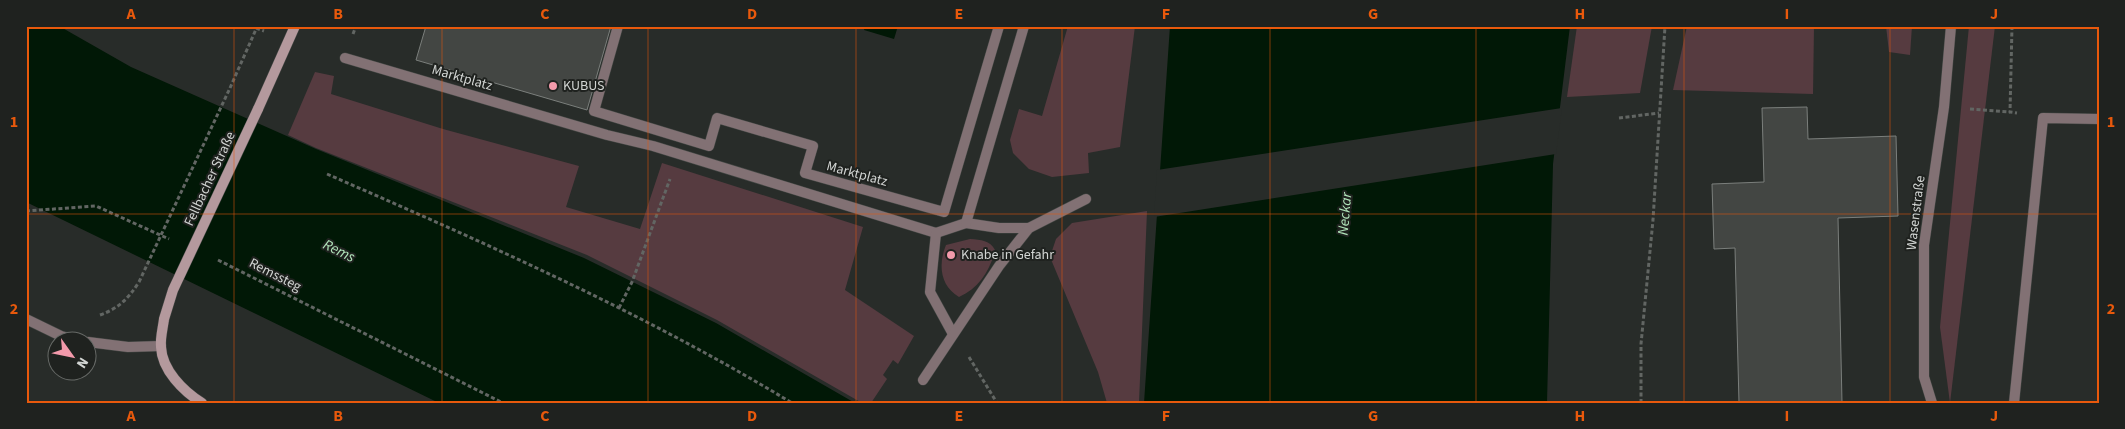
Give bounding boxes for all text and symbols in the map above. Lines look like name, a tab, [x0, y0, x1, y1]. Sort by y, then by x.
text: A	[125, 3, 136, 25]
text: B	[333, 3, 343, 25]
text: C	[540, 3, 550, 25]
text: D	[747, 3, 757, 25]
text: E	[955, 3, 963, 25]
text: F	[1162, 3, 1170, 25]
text: G	[1368, 3, 1378, 25]
text: H	[1575, 3, 1585, 25]
text: I	[1785, 3, 1789, 25]
text: J	[1990, 3, 1998, 25]
street label: Marktplatz	[429, 60, 495, 96]
place label: KUBUS	[563, 76, 605, 96]
marker: KUBUS	[547, 80, 559, 92]
text: 1	[10, 111, 18, 133]
text: 1	[2107, 111, 2115, 133]
street label: Fellbacher Straße	[179, 128, 241, 230]
street label: Marktplatz	[824, 156, 890, 192]
street label: Wasenstraße	[1901, 174, 1931, 252]
water label: Neckar	[1333, 191, 1357, 236]
water label: Rems	[319, 234, 359, 268]
place label: Knabe in Gefahr	[961, 245, 1054, 265]
marker: Knabe in Gefahr	[945, 249, 957, 261]
street label: Remssteg	[245, 253, 305, 297]
text: 2	[10, 298, 18, 320]
text: 2	[2107, 298, 2115, 320]
north arrow	[48, 332, 98, 382]
text: N	[71, 353, 93, 372]
text: A	[125, 405, 136, 427]
text: B	[333, 405, 343, 427]
text: C	[540, 405, 550, 427]
text: D	[747, 405, 757, 427]
text: E	[955, 405, 963, 427]
text: F	[1162, 405, 1170, 427]
text: G	[1368, 405, 1378, 427]
text: H	[1575, 405, 1585, 427]
text: I	[1785, 405, 1789, 427]
text: J	[1990, 405, 1998, 427]

